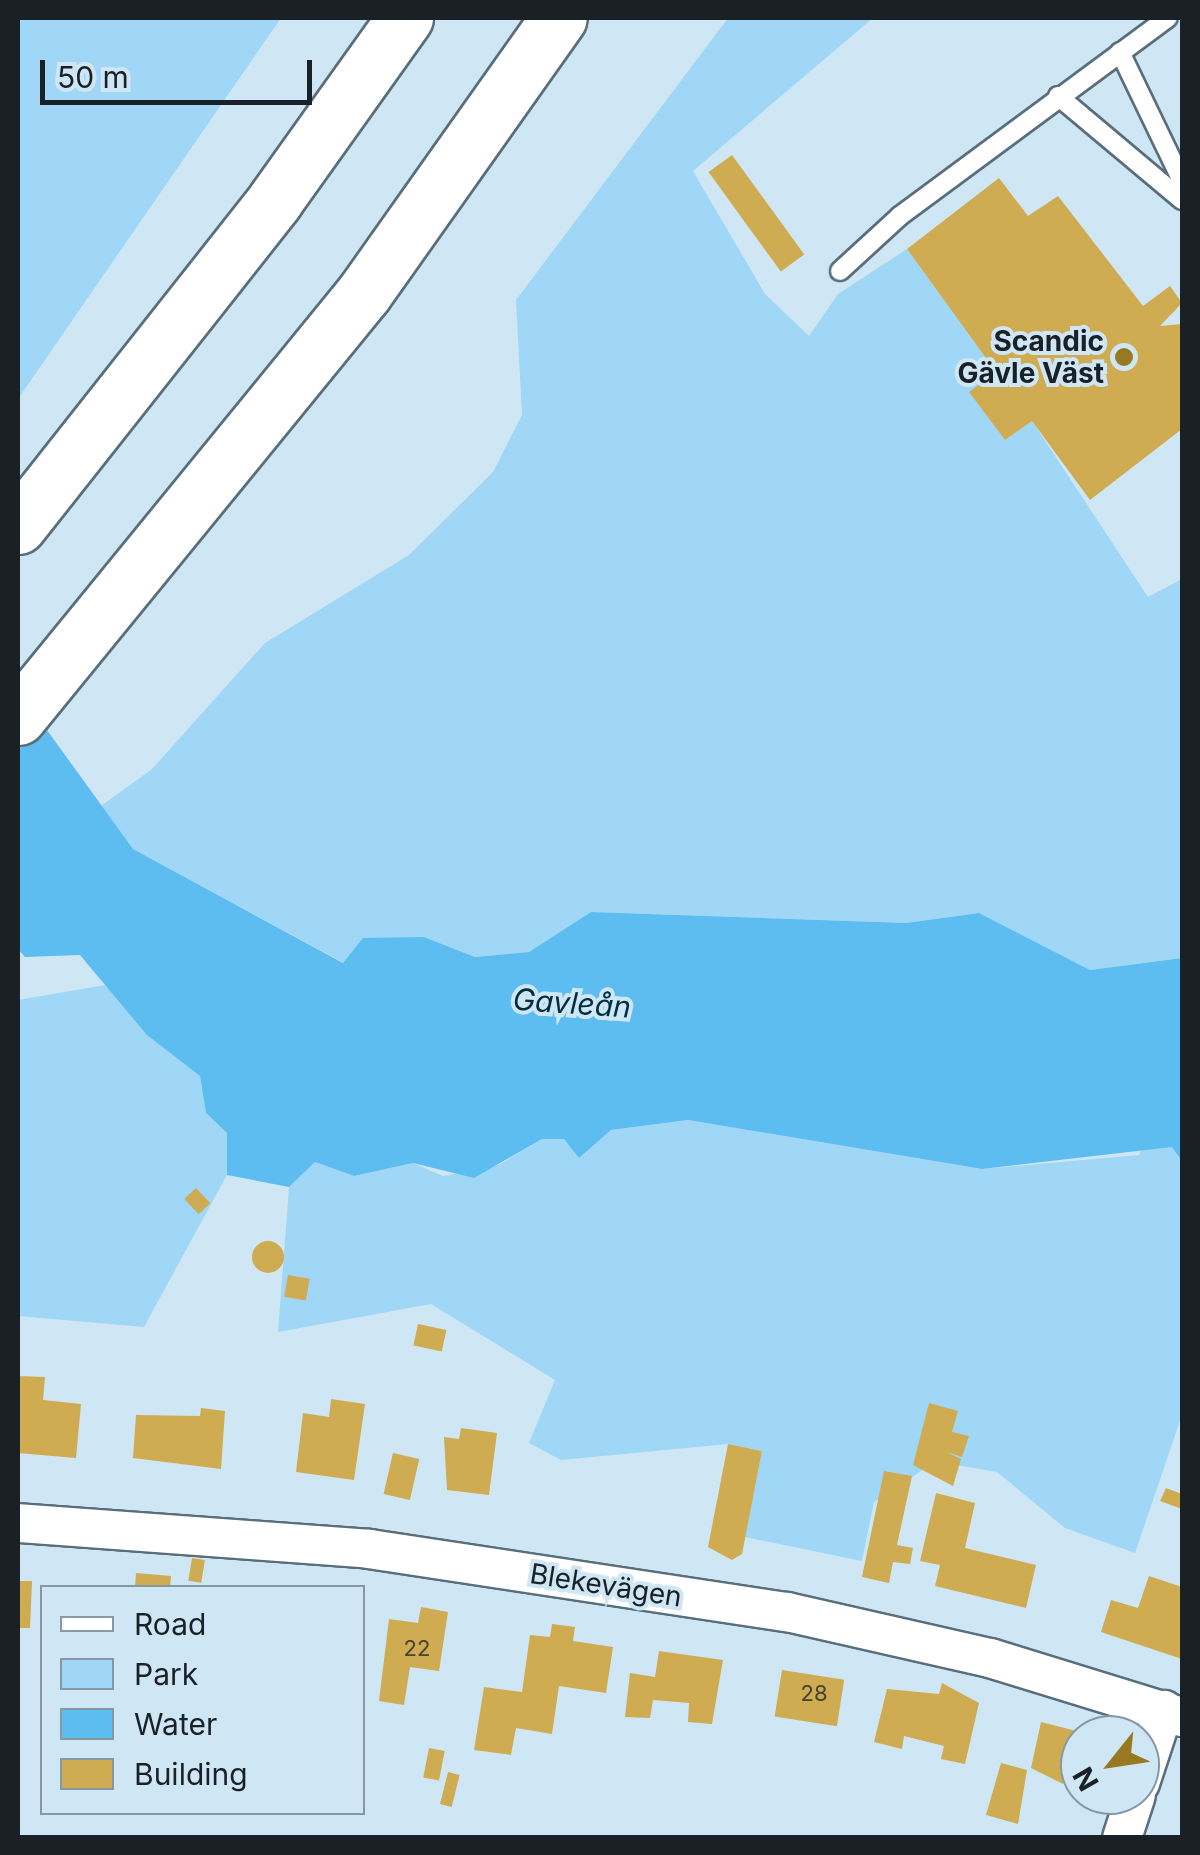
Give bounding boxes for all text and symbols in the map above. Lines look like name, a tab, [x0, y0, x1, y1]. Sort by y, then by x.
scale bar	[45, 40, 318, 102]
text: 50 m	[57, 59, 129, 95]
place label: Scandic Gävle Väst	[957, 324, 1104, 390]
marker: Scandic Gävle Väst	[1113, 346, 1135, 368]
water label: Gavleån	[512, 981, 632, 1025]
street label: Blekevägen	[528, 1556, 684, 1614]
legend	[40, 1585, 365, 1815]
text: Road	[134, 1606, 206, 1642]
house number: 22	[404, 1636, 430, 1662]
text: Park	[134, 1656, 198, 1692]
house number: 28	[800, 1681, 828, 1707]
text: Water	[134, 1706, 217, 1742]
north arrow	[1060, 1715, 1160, 1815]
text: Building	[134, 1756, 248, 1792]
text: N	[1066, 1761, 1106, 1797]

